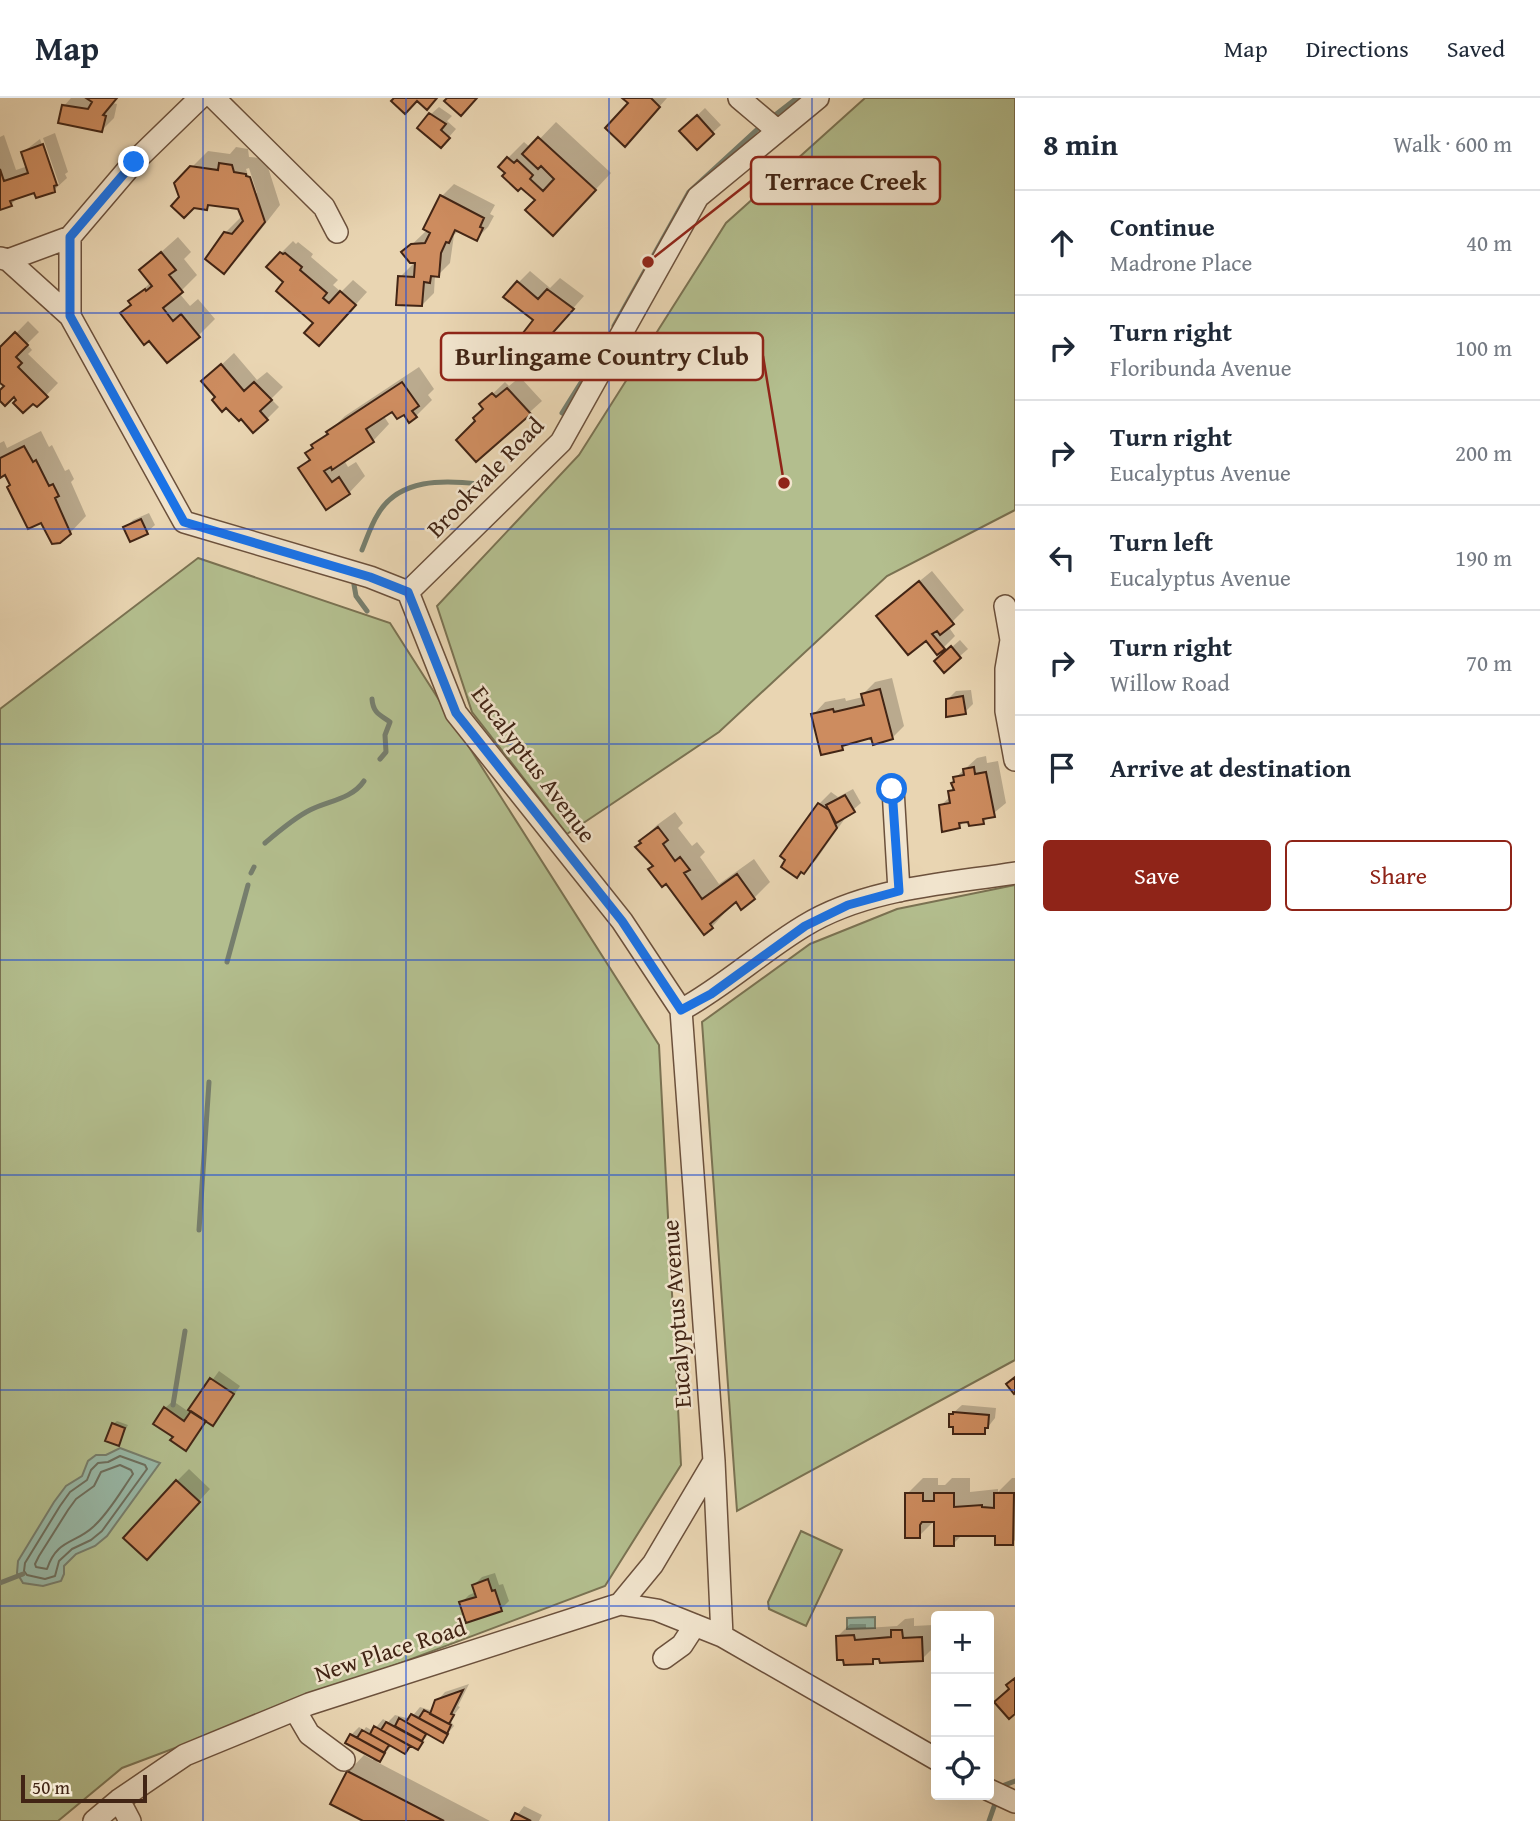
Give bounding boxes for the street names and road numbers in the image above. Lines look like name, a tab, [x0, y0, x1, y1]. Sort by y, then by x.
street label: Brookvale Road	[418, 409, 552, 545]
street label: Eucalyptus Avenue	[463, 678, 605, 850]
street label: Eucalyptus Avenue	[652, 1219, 700, 1409]
street label: New Place Road	[310, 1609, 471, 1691]

